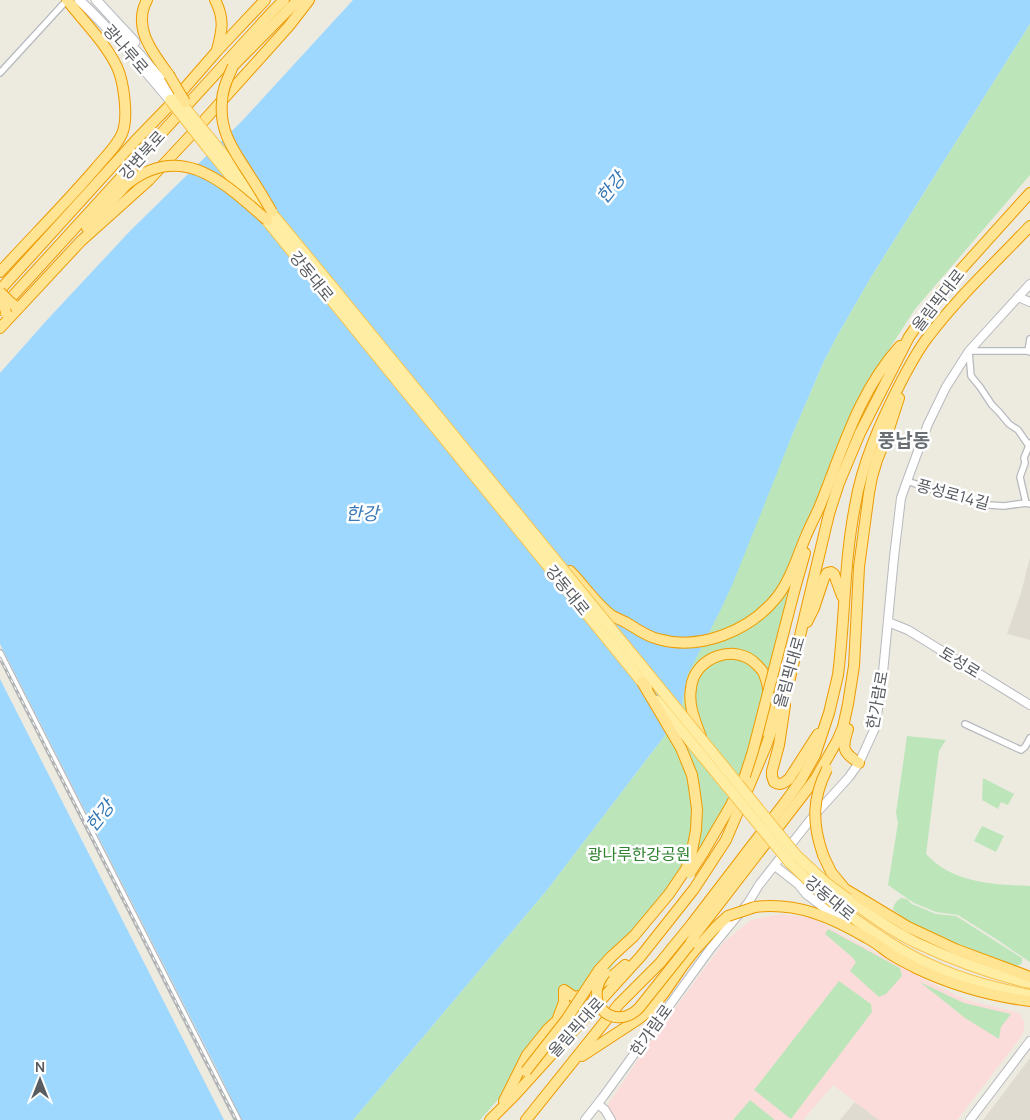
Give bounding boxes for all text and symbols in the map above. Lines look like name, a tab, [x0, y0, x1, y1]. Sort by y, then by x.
street label: 광나루로	[98, 20, 154, 79]
street label: 강변북로	[114, 126, 170, 184]
water label: 한강	[590, 165, 632, 208]
street label: 강동대로	[285, 246, 339, 306]
street label: 올림픽대로	[907, 264, 969, 336]
district label: 풍납동	[878, 427, 930, 453]
street label: 풍성로14길	[914, 474, 992, 514]
water label: 한강	[345, 501, 381, 525]
street label: 강동대로	[541, 560, 595, 620]
street label: 올림픽대로	[768, 633, 810, 710]
street label: 토성로	[935, 641, 985, 683]
street label: 한가람로	[861, 669, 893, 731]
water label: 한강	[79, 793, 121, 836]
park label: 광나루한강공원	[587, 843, 691, 865]
street label: 강동대로	[800, 871, 860, 926]
street label: 올림픽대로	[543, 992, 609, 1062]
street label: 한가람로	[625, 999, 677, 1060]
north arrow	[15, 1055, 65, 1105]
text: N	[35, 1057, 45, 1076]

